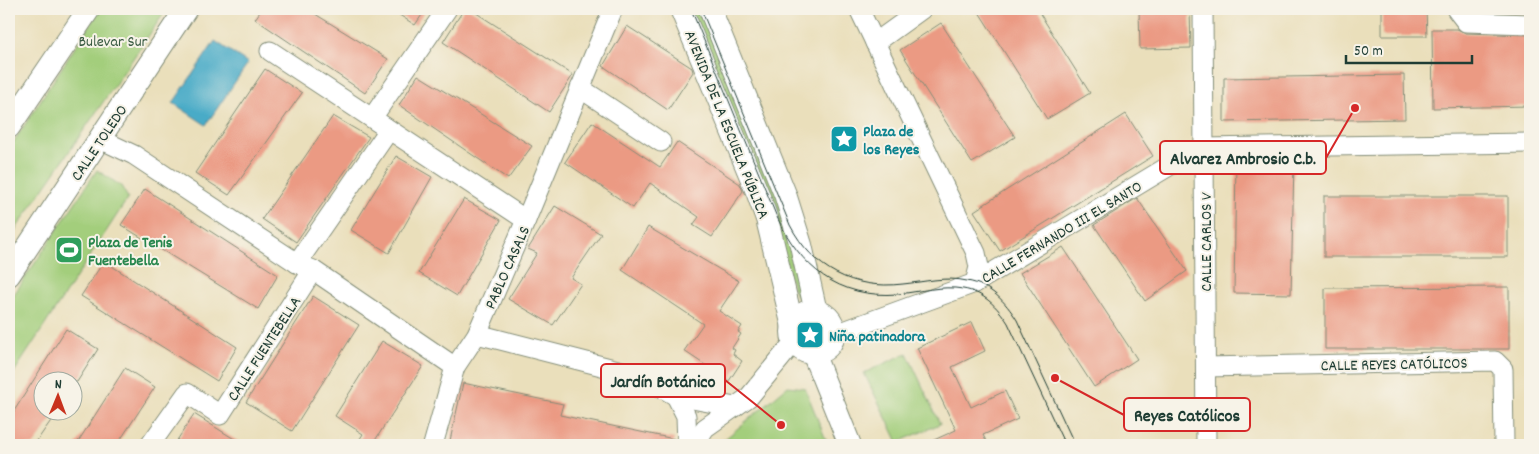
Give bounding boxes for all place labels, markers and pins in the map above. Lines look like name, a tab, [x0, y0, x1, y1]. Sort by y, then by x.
place label: Plaza de los Reyes	[863, 121, 920, 162]
place icon: Plaza de los Reyes	[829, 124, 859, 154]
callout: Alvarez Ambrosio C.b.	[1160, 141, 1326, 174]
place label: Plaza de Tenis Fuentebella	[88, 232, 173, 273]
sports icon: Plaza de Tenis Fuentebella	[54, 235, 84, 265]
place icon: Niña patinadora	[795, 320, 825, 350]
place label: Niña patinadora	[829, 326, 927, 349]
callout: Jardín Botánico	[601, 364, 725, 397]
callout: Reyes Católicos	[1124, 398, 1250, 431]

